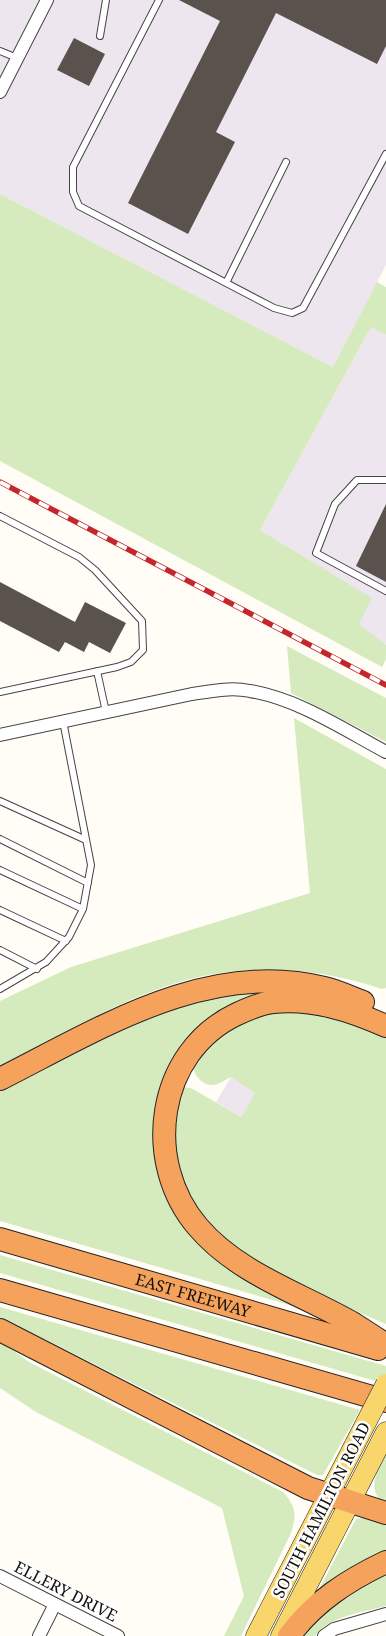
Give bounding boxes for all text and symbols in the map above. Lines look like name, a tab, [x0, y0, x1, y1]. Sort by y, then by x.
street label: EAST FREEWAY	[133, 1268, 254, 1323]
street label: SOUTH HAMILTON ROAD	[267, 1418, 375, 1602]
street label: ELLERY DRIVE	[11, 1556, 121, 1626]

